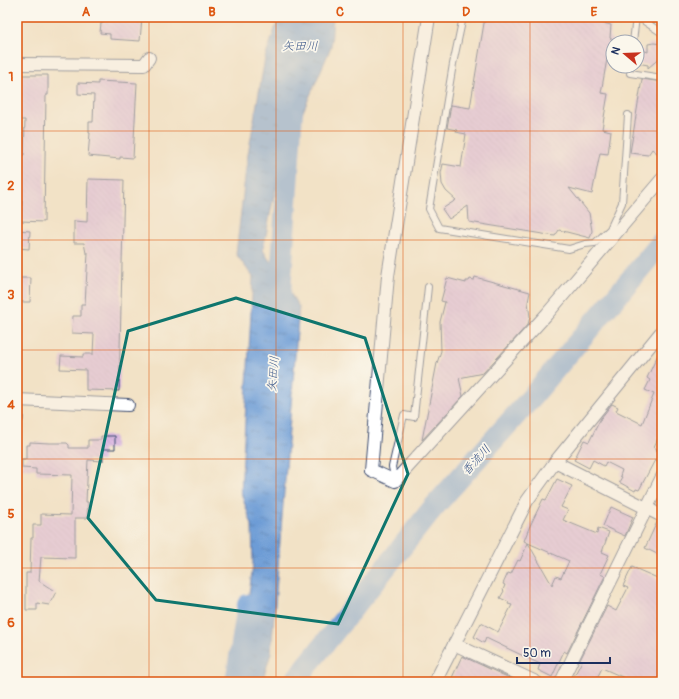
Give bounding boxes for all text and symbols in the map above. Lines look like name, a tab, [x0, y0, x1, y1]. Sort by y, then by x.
text: A	[82, 4, 91, 20]
text: B	[208, 4, 216, 20]
text: C	[336, 4, 344, 20]
text: D	[462, 4, 470, 20]
text: E	[591, 4, 598, 20]
north arrow	[605, 34, 645, 74]
water label: 矢田川	[282, 39, 318, 54]
text: N	[609, 45, 624, 57]
text: 1	[8, 69, 14, 85]
text: 2	[7, 178, 15, 194]
text: 3	[7, 287, 15, 303]
water label: 矢田川	[264, 355, 283, 393]
text: 4	[7, 397, 15, 413]
water label: 香流川	[459, 442, 494, 479]
text: 5	[7, 506, 15, 522]
text: 6	[7, 615, 15, 631]
scale bar	[517, 639, 610, 665]
text: 50 m	[523, 646, 551, 661]

